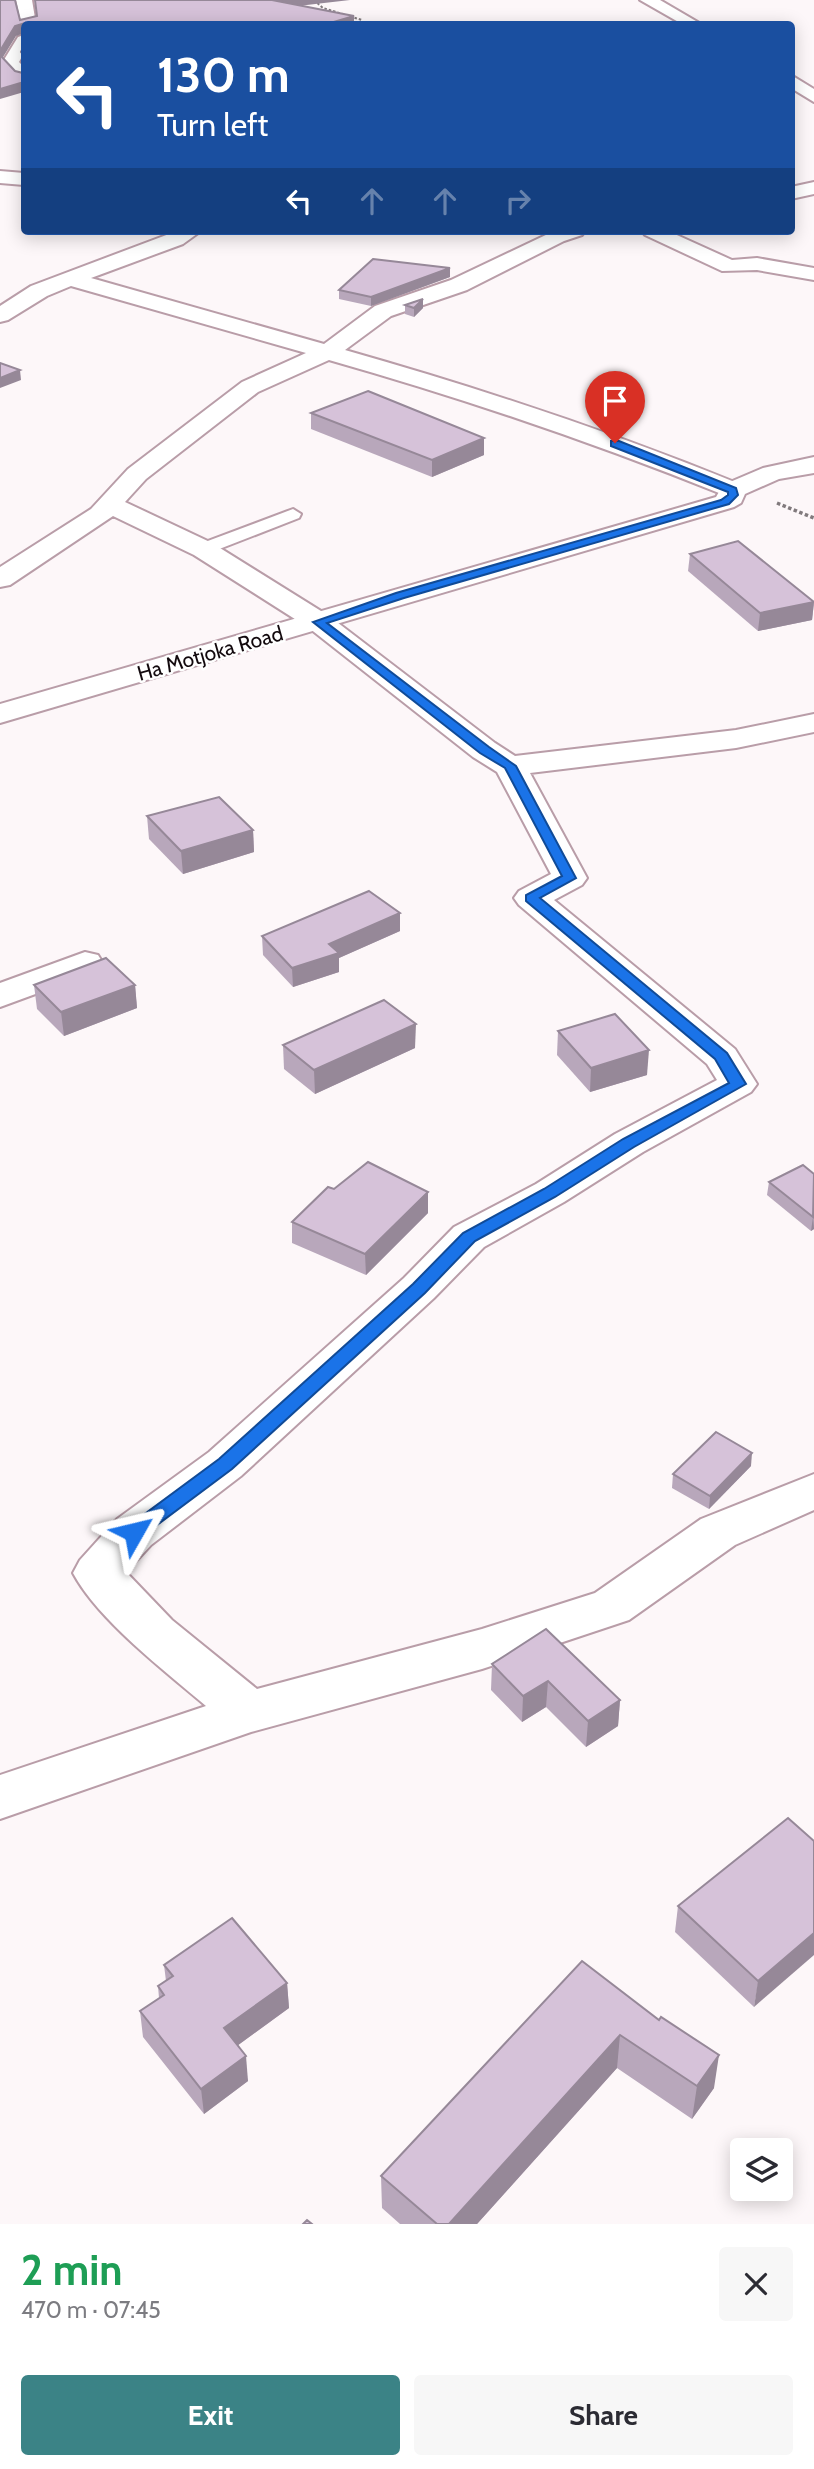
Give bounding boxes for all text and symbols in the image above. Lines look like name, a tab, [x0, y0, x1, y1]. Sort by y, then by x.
text: 130 m	[157, 45, 290, 104]
icon: left	[42, 49, 133, 140]
text: Turn left	[157, 105, 268, 144]
icon: left	[280, 182, 318, 220]
icon: ahead	[353, 182, 391, 220]
icon: ahead	[426, 182, 464, 220]
icon: right	[499, 182, 537, 220]
pin	[585, 371, 645, 443]
icon: arrive	[596, 382, 634, 420]
street label: Ha Motjoka Road	[134, 620, 286, 687]
position arrow	[97, 1495, 171, 1569]
map controls	[730, 2138, 793, 2201]
button: layers	[730, 2138, 793, 2201]
text: 2 min	[21, 2244, 122, 2296]
button: close	[719, 2247, 793, 2321]
text: 470 m · 07:45	[21, 2296, 161, 2324]
button: Exit	[21, 2375, 400, 2455]
button: Share	[414, 2375, 793, 2455]

